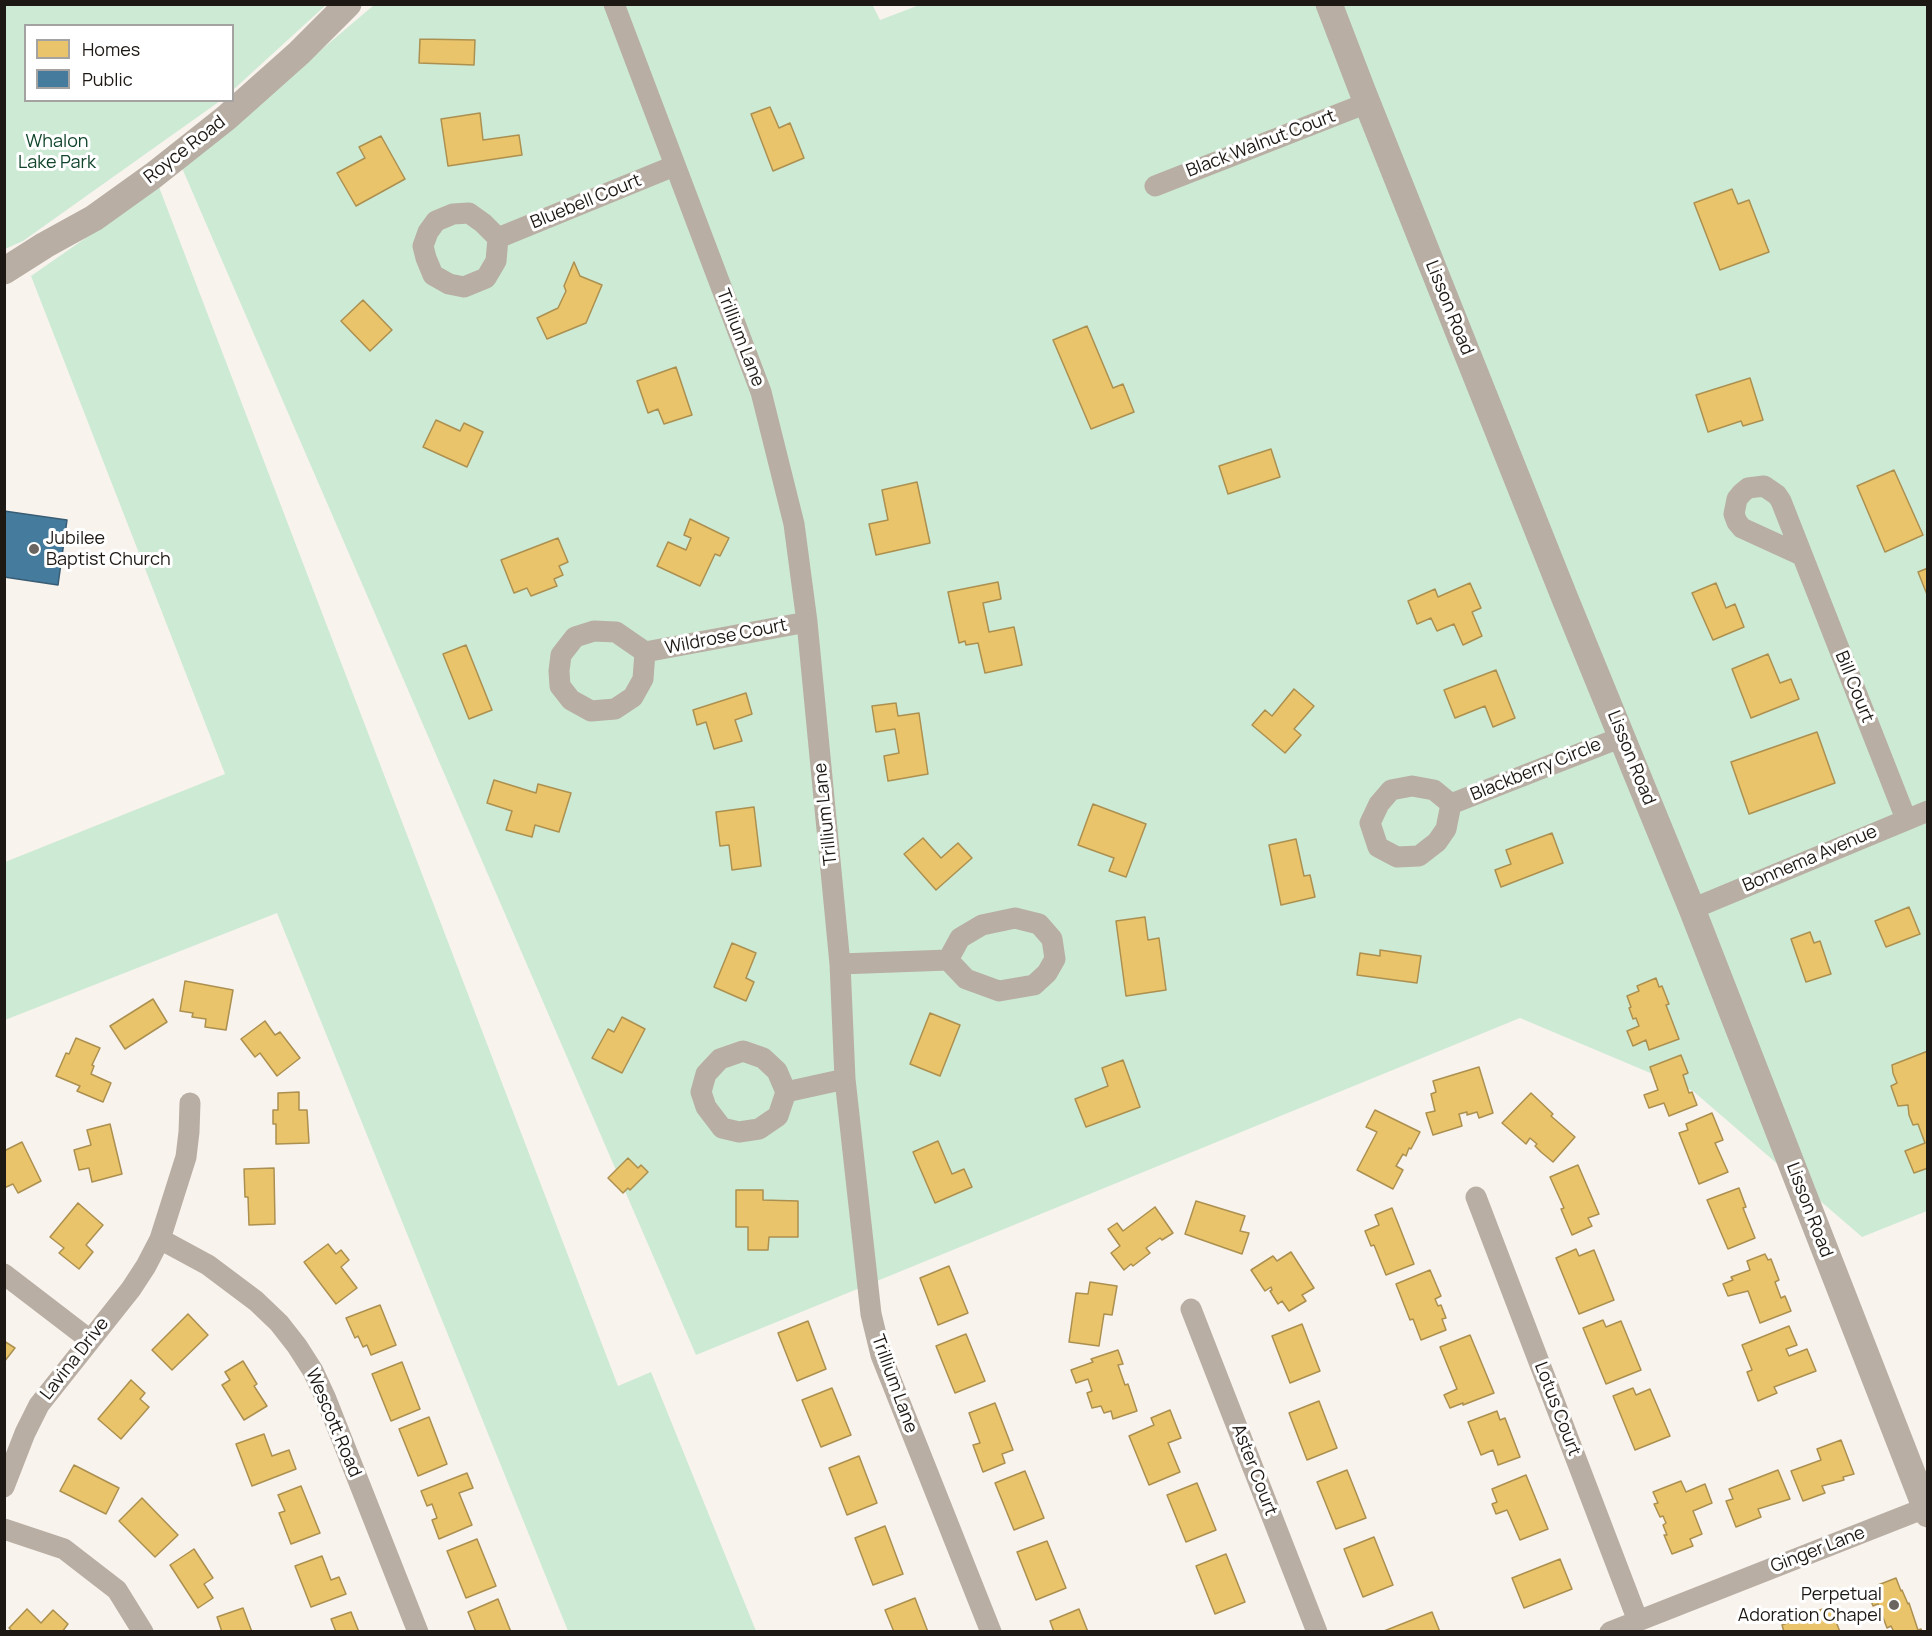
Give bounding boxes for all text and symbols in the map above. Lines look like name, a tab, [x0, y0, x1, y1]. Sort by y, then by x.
legend	[24, 24, 234, 102]
text: Homes	[82, 37, 140, 61]
text: Public	[82, 67, 133, 91]
street label: Black Walnut Court	[1183, 106, 1339, 182]
street label: Royce Road	[140, 112, 230, 188]
park label: Whalon Lake Park	[18, 131, 96, 174]
street label: Bluebell Court	[527, 170, 645, 234]
street label: Lisson Road	[1420, 258, 1478, 358]
street label: Trillium Lane	[711, 286, 769, 390]
place label: Jubilee Baptist Church	[46, 528, 171, 570]
marker: Jubilee Baptist Church	[27, 542, 41, 556]
street label: Wildrose Court	[663, 615, 789, 659]
street label: Bill Court	[1830, 648, 1878, 726]
street label: Lisson Road	[1602, 708, 1660, 808]
street label: Blackberry Circle	[1467, 734, 1605, 806]
street label: Trillium Lane	[810, 762, 842, 866]
street label: Bonnema Avenue	[1740, 821, 1880, 897]
street label: Lisson Road	[1781, 1160, 1837, 1260]
street label: Lavina Drive	[36, 1314, 114, 1404]
street label: Trillium Lane	[866, 1332, 922, 1436]
street label: Lotus Court	[1529, 1359, 1585, 1459]
street label: Wescott Road	[300, 1366, 366, 1480]
street label: Aster Court	[1227, 1421, 1281, 1519]
street label: Ginger Lane	[1768, 1522, 1868, 1578]
place label: Perpetual Adoration Chapel	[1738, 1584, 1882, 1626]
marker: Perpetual Adoration Chapel	[1887, 1598, 1901, 1612]

